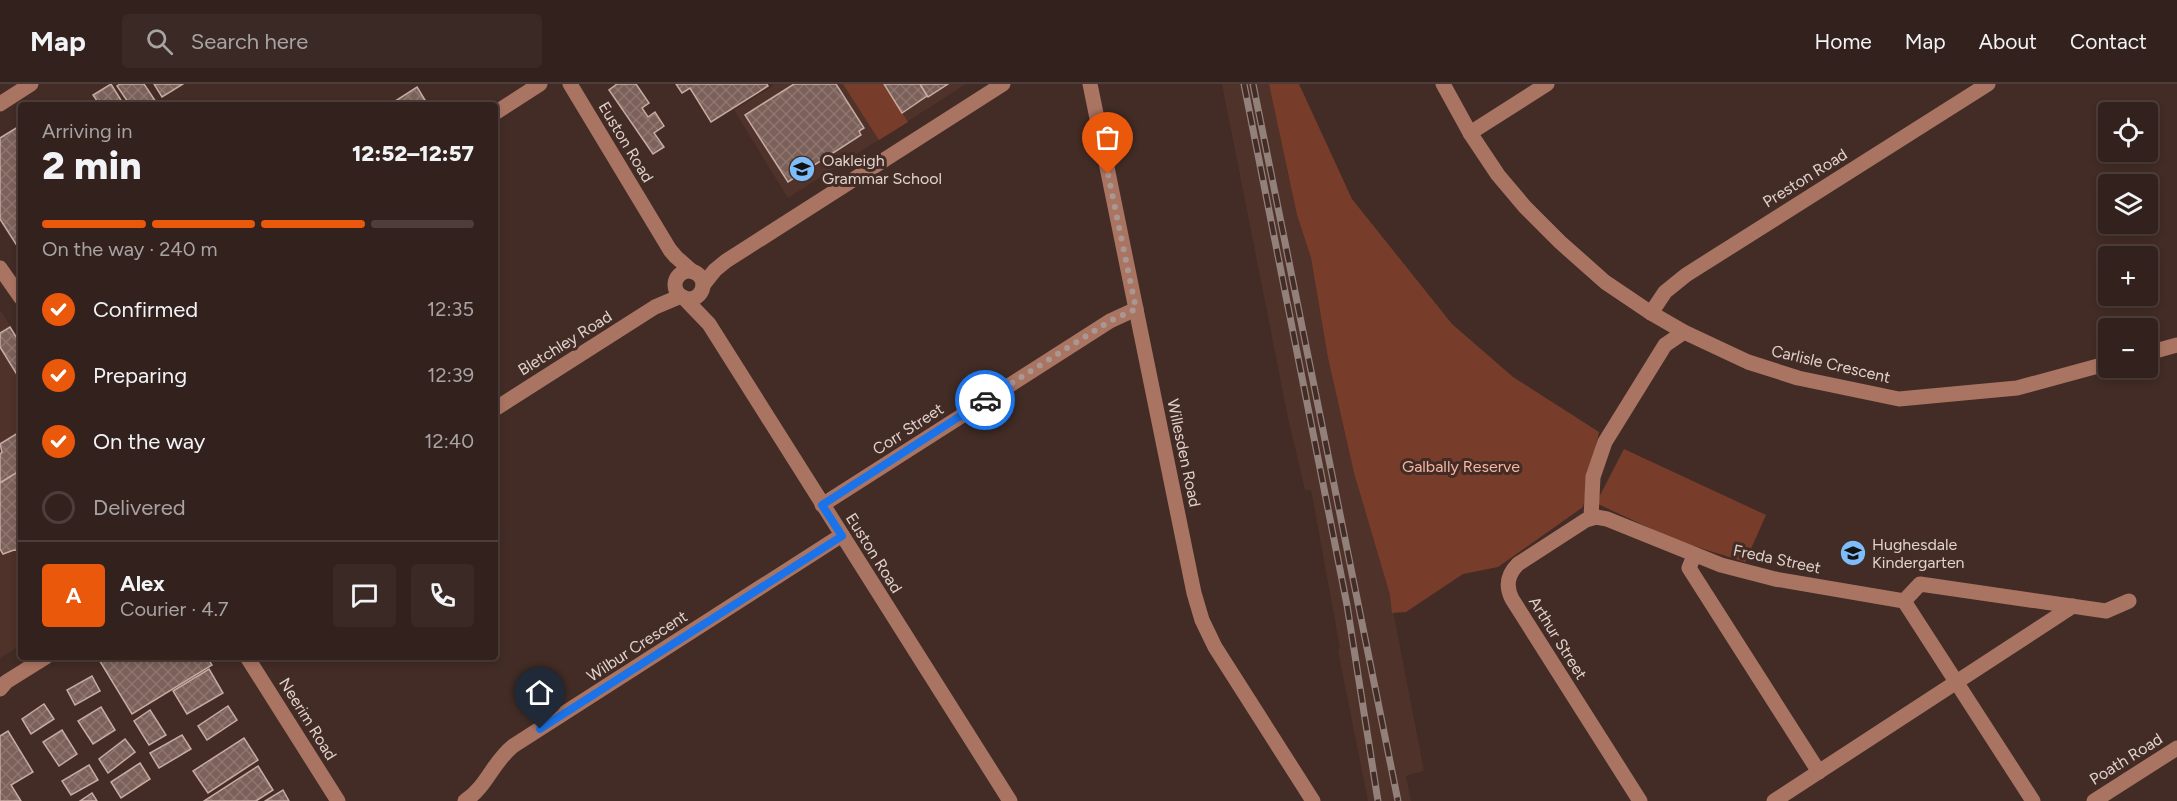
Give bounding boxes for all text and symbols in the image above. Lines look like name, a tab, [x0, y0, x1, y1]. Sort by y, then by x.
search box	[122, 14, 542, 68]
text: Map	[30, 24, 86, 58]
icon: search	[143, 25, 176, 58]
text: Search here	[191, 28, 308, 55]
text: Home	[1815, 29, 1872, 54]
text: Map	[1905, 29, 1946, 54]
text: About	[1979, 29, 2037, 54]
text: Contact	[2070, 29, 2147, 54]
street label: Euston Road	[594, 98, 658, 186]
map controls	[2098, 102, 2158, 378]
button: locate	[2098, 102, 2158, 162]
pin	[1082, 112, 1133, 174]
text: Arriving in	[42, 119, 132, 143]
icon: bag	[1091, 121, 1124, 154]
text: 12:52–12:57	[352, 140, 474, 167]
text: 2 min	[42, 142, 142, 189]
street label: Preston Road	[1759, 145, 1851, 211]
place label: Oakleigh Grammar School	[822, 151, 942, 188]
school or university icon: Oakleigh Grammar School	[787, 154, 817, 184]
button: layers	[2098, 174, 2158, 234]
text: On the way · 240 m	[42, 237, 218, 261]
button: +	[2098, 246, 2158, 306]
icon: check	[42, 293, 75, 326]
text: Confirmed	[93, 296, 198, 323]
text: 12:35	[427, 297, 474, 321]
street label: Bletchley Road	[515, 307, 615, 379]
button: −	[2098, 318, 2158, 378]
street label: Carlisle Crescent	[1770, 341, 1892, 387]
icon: check	[42, 359, 75, 392]
text: Preparing	[93, 362, 187, 389]
text: 12:39	[427, 363, 474, 387]
courier	[955, 370, 1015, 430]
icon: car	[969, 384, 1002, 417]
street label: Willesden Road	[1163, 397, 1205, 509]
street label: Corr Street	[869, 399, 947, 459]
icon: check	[42, 425, 75, 458]
text: On the way	[93, 428, 205, 455]
text: 12:40	[424, 429, 474, 453]
park label: Galbally Reserve	[1402, 457, 1520, 476]
text: Delivered	[93, 494, 186, 521]
street label: Euston Road	[842, 509, 906, 597]
place label: Hughesdale Kindergarten	[1872, 535, 1965, 572]
school or university icon: Hughesdale Kindergarten	[1838, 538, 1868, 568]
street label: Freda Street	[1732, 540, 1822, 578]
button: chat	[333, 564, 396, 627]
button: phone	[411, 564, 474, 627]
text: Alex	[120, 570, 165, 597]
text: A	[66, 582, 81, 609]
street label: Arthur Street	[1525, 593, 1591, 683]
text: Courier · 4.7	[120, 597, 229, 621]
street label: Wilbur Crescent	[583, 607, 691, 685]
pin	[514, 667, 565, 729]
street label: Neerim Road	[275, 674, 341, 764]
icon: home	[523, 676, 556, 709]
street label: Poath Road	[2086, 729, 2166, 789]

